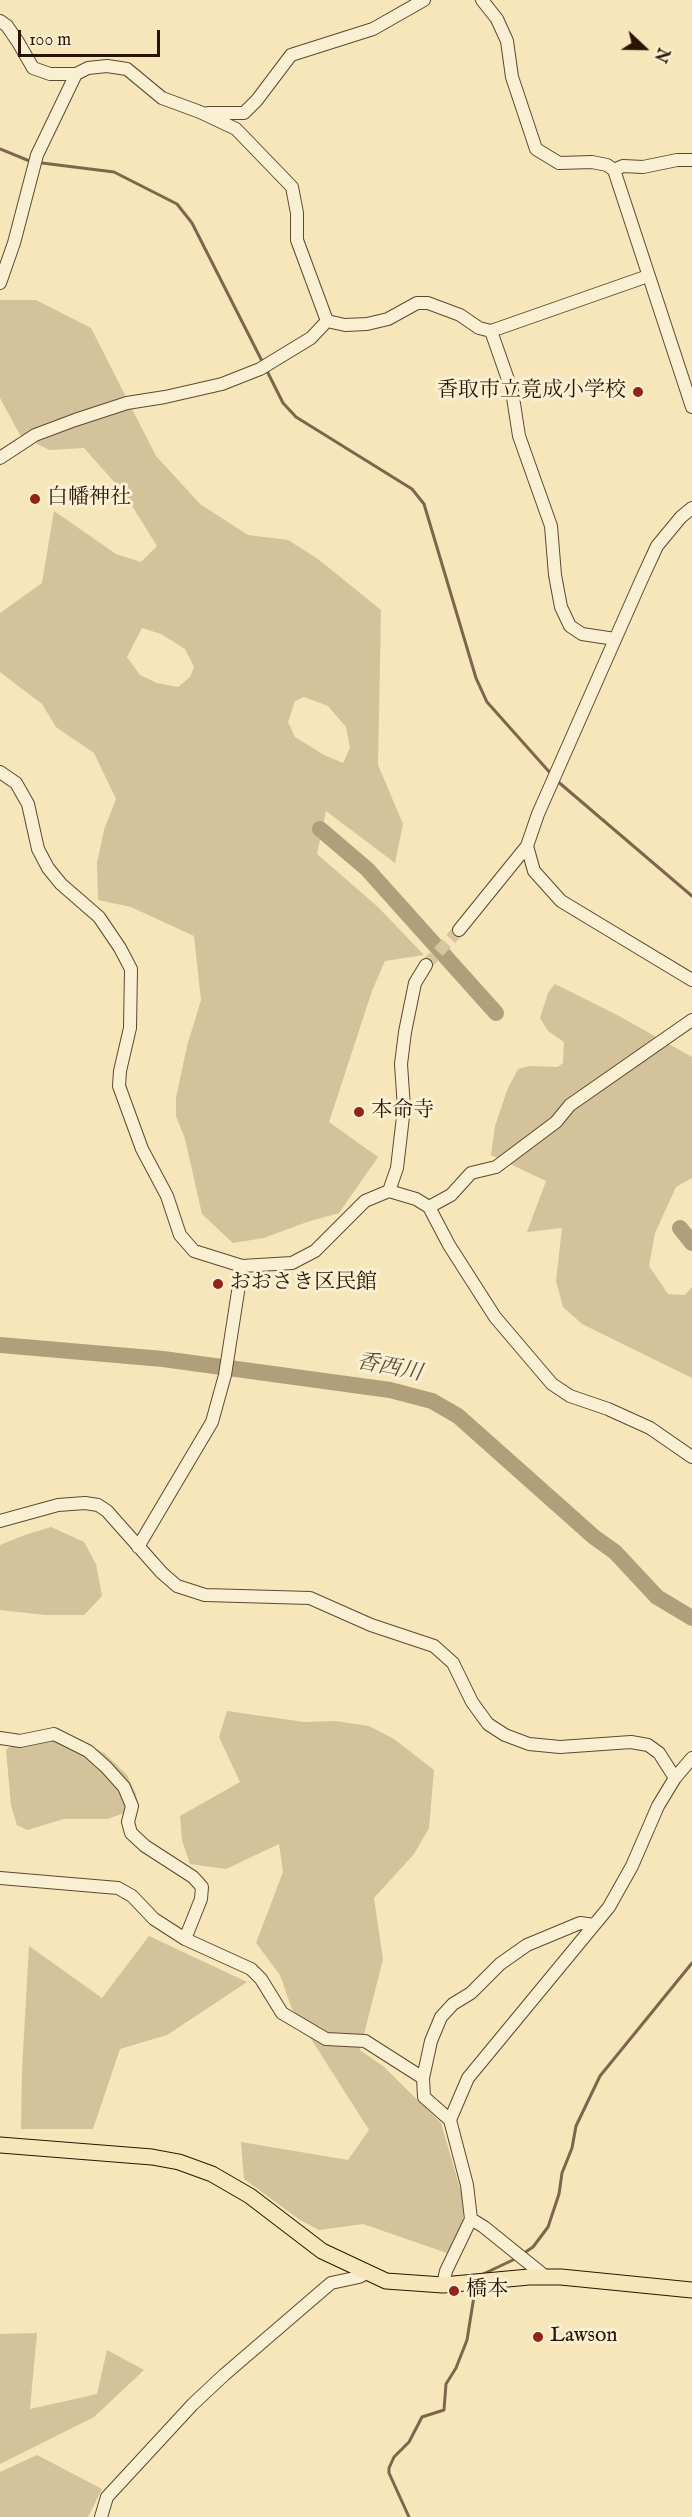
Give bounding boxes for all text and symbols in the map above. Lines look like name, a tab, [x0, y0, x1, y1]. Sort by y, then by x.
scale bar	[21, 18, 164, 56]
north arrow	[614, 18, 674, 78]
text: 100 m	[29, 29, 71, 52]
text: N	[649, 45, 673, 65]
place label: 香取市立竟成小学校	[437, 379, 626, 405]
marker: 香取市立竟成小学校	[631, 385, 645, 399]
place label: 白幡神社	[47, 486, 131, 512]
marker: 白幡神社	[28, 492, 42, 506]
place label: 本命寺	[371, 1099, 434, 1125]
marker: 本命寺	[352, 1105, 366, 1119]
place label: おおさき区民館	[230, 1271, 377, 1297]
marker: おおさき区民館	[211, 1277, 225, 1291]
water label: 香西川	[354, 1350, 424, 1388]
place label: 橋本	[466, 2278, 508, 2304]
marker: 橋本	[447, 2284, 461, 2298]
place label: Lawson	[550, 2324, 617, 2350]
marker: Lawson	[531, 2330, 545, 2344]

